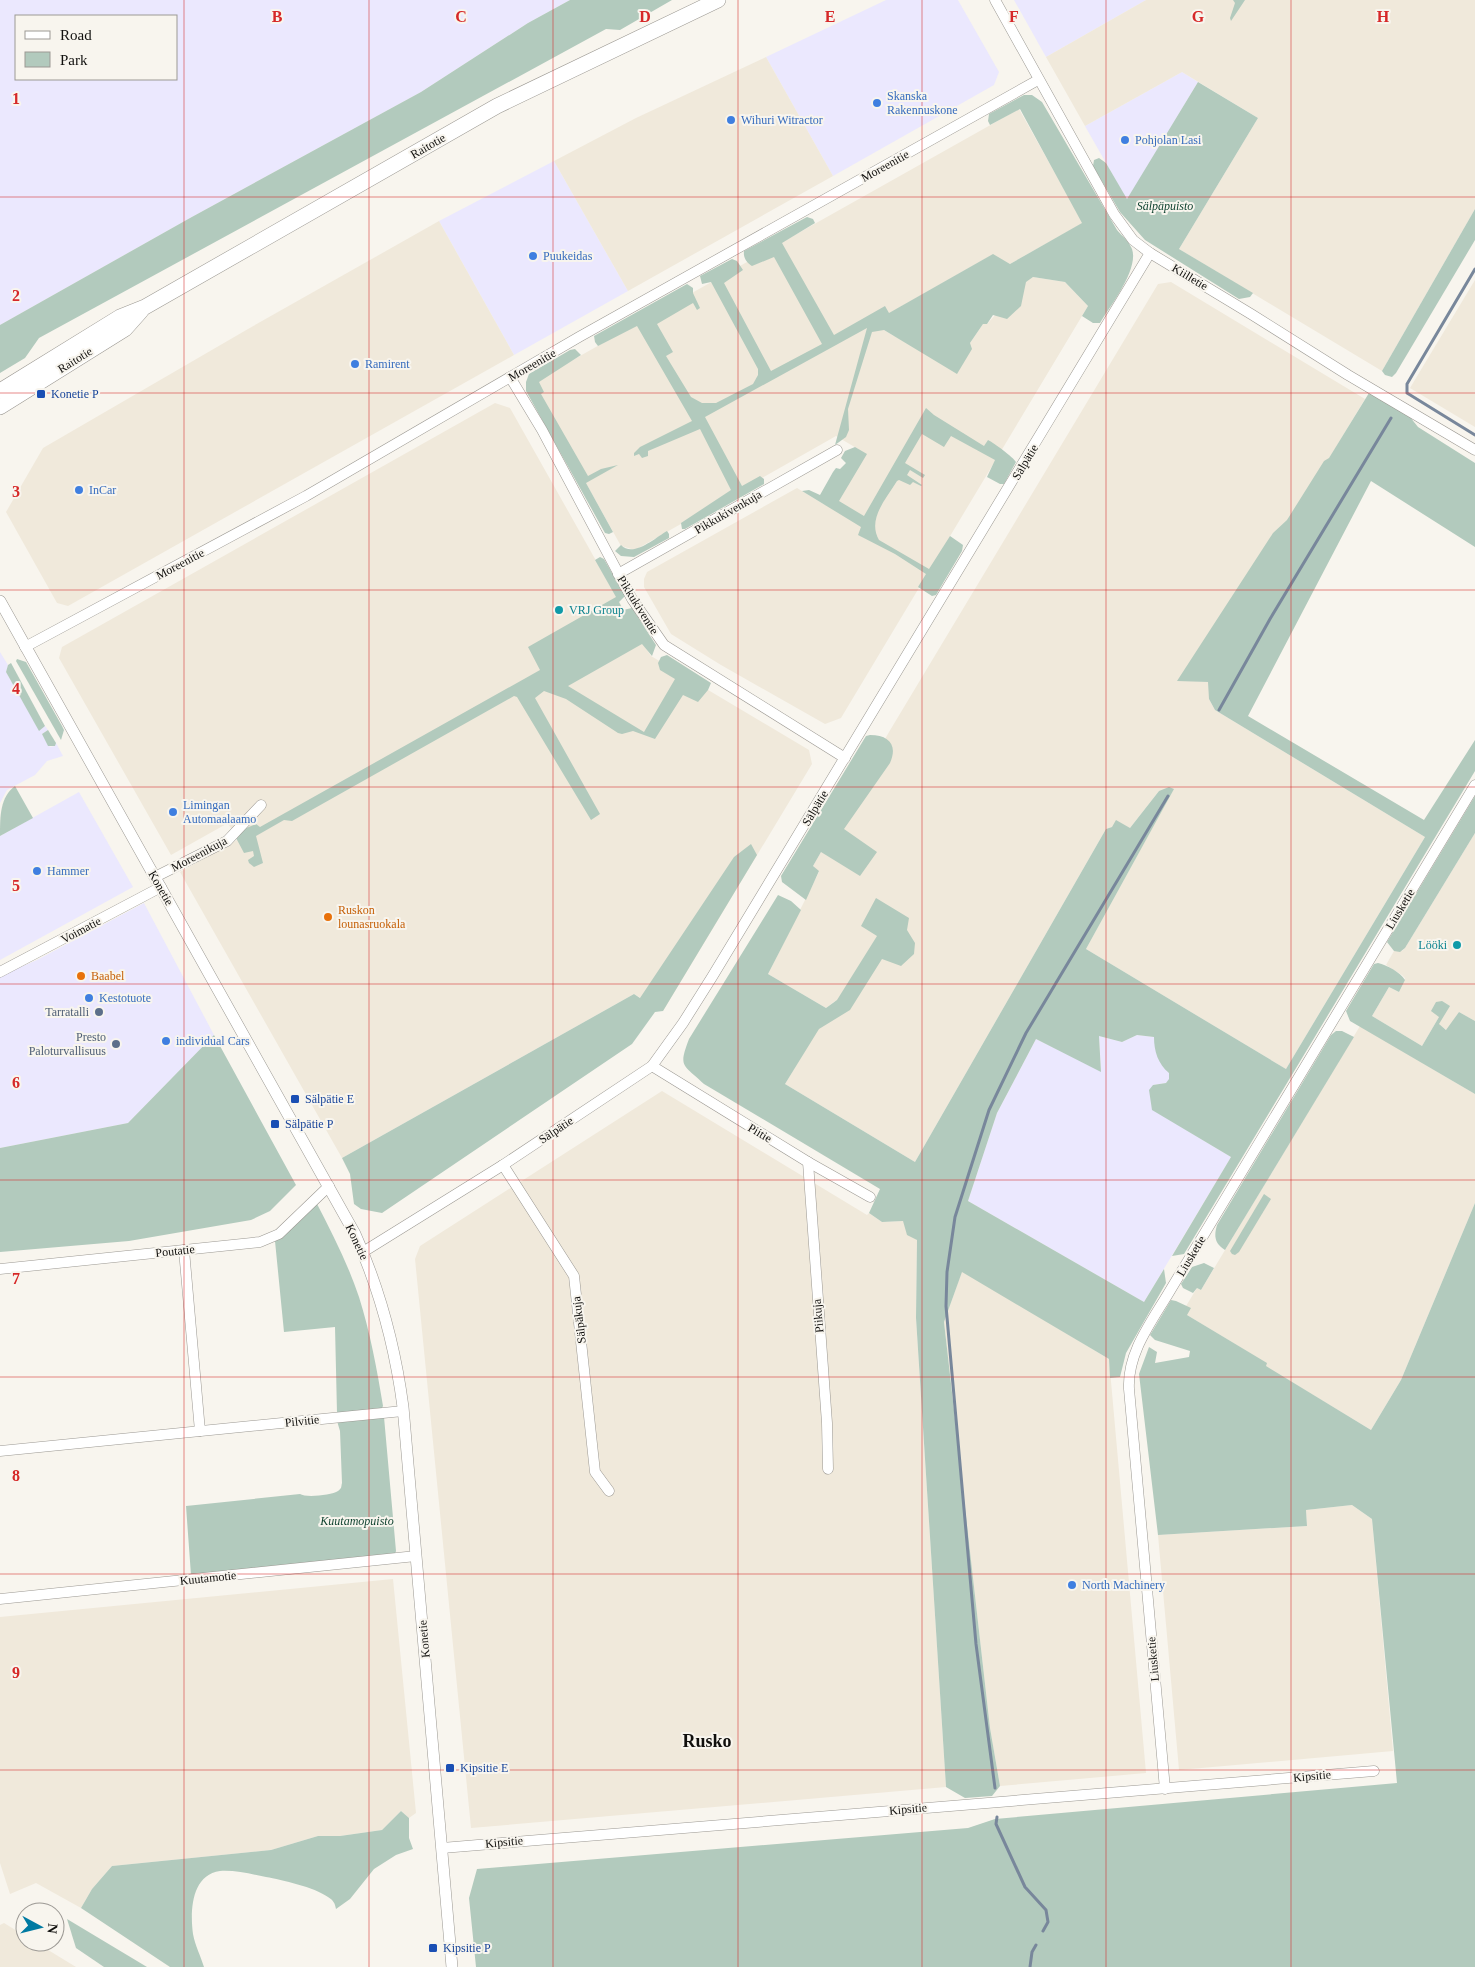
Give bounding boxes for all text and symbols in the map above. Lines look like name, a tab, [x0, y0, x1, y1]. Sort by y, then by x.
text: B	[272, 8, 283, 25]
text: C	[455, 8, 467, 25]
text: D	[639, 8, 651, 25]
text: E	[825, 8, 835, 25]
text: F	[1009, 8, 1019, 25]
text: G	[1192, 8, 1205, 25]
text: H	[1377, 8, 1390, 25]
legend	[15, 15, 178, 80]
text: Road	[60, 27, 92, 43]
text: Park	[60, 52, 88, 68]
place label: Skanska Rakennuskone	[887, 89, 958, 117]
text: 1	[12, 90, 20, 107]
marker: Skanska Rakennuskone	[871, 97, 883, 109]
place label: Wihuri Witractor	[741, 113, 823, 127]
marker: Wihuri Witractor	[725, 114, 737, 126]
street label: Raitotie	[408, 130, 448, 162]
place label: Pohjolan Lasi	[1135, 133, 1202, 147]
marker: Pohjolan Lasi	[1119, 134, 1131, 146]
street label: Moreenitie	[859, 147, 911, 185]
park label: Sälpäpuisto	[1137, 199, 1193, 213]
place label: Puukeidas	[543, 249, 593, 263]
marker: Puukeidas	[527, 250, 539, 262]
street label: Kiilletie	[1170, 261, 1210, 293]
text: 2	[12, 287, 20, 304]
street label: Raitotie	[55, 344, 95, 376]
street label: Moreenitie	[506, 346, 558, 384]
place label: Ramirent	[365, 357, 410, 371]
marker: Ramirent	[349, 358, 361, 370]
place label: Konetie P	[51, 387, 99, 401]
marker: Konetie P	[35, 388, 47, 400]
street label: Sälpätie	[1009, 442, 1041, 482]
text: 3	[12, 483, 20, 500]
place label: InCar	[89, 483, 116, 497]
marker: InCar	[73, 484, 85, 496]
street label: Pikkukivenkuja	[692, 487, 765, 537]
street label: Moreenitie	[153, 545, 207, 583]
street label: Pikkukiventie	[614, 573, 662, 637]
place label: VRJ Group	[569, 603, 624, 617]
marker: VRJ Group	[553, 604, 565, 616]
text: 4	[12, 680, 20, 697]
street label: Sälpätie	[799, 788, 831, 828]
place label: Limingan Automaalaamo	[183, 798, 256, 826]
marker: Limingan Automaalaamo	[167, 806, 179, 818]
street label: Moreenikuja	[169, 833, 230, 875]
place label: Hammer	[47, 864, 89, 878]
marker: Hammer	[31, 865, 43, 877]
street label: Konetie	[145, 868, 177, 908]
text: 5	[12, 877, 20, 894]
street label: Liusketie	[1382, 886, 1418, 932]
place label: Ruskon lounasruokala	[338, 903, 406, 931]
marker: Ruskon lounasruokala	[322, 911, 334, 923]
street label: Voimatie	[59, 914, 103, 946]
place label: Lööki	[1418, 938, 1448, 952]
marker: Lööki	[1451, 939, 1463, 951]
place label: Baabel	[91, 969, 125, 983]
marker: Baabel	[75, 970, 87, 982]
place label: Kestotuote	[99, 991, 151, 1005]
marker: Kestotuote	[83, 992, 95, 1004]
place label: Tarratalli	[45, 1005, 90, 1019]
marker: Tarratalli	[93, 1006, 105, 1018]
place label: Presto Paloturvallisuus	[29, 1030, 106, 1058]
place label: individual Cars	[176, 1034, 250, 1048]
marker: individual Cars	[160, 1035, 172, 1047]
marker: Presto Paloturvallisuus	[110, 1038, 122, 1050]
text: 6	[12, 1074, 20, 1091]
place label: Sälpätie E	[305, 1092, 354, 1106]
marker: Sälpätie E	[289, 1093, 301, 1105]
street label: Sälpätie	[536, 1113, 576, 1147]
place label: Sälpätie P	[285, 1117, 334, 1131]
marker: Sälpätie P	[269, 1118, 281, 1130]
street label: Piitie	[746, 1120, 774, 1146]
street label: Konetie	[343, 1222, 371, 1262]
street label: Liusketie	[1173, 1233, 1209, 1279]
street label: Poutatie	[155, 1242, 195, 1260]
text: 7	[12, 1270, 20, 1287]
street label: Sälpäkuja	[569, 1295, 589, 1344]
street label: Piikuja	[809, 1298, 826, 1334]
street label: Pilvitie	[284, 1412, 320, 1430]
text: 8	[12, 1467, 20, 1484]
park label: Kuutamopuisto	[319, 1514, 394, 1528]
street label: Kuutamotie	[179, 1568, 237, 1588]
place label: North Machinery	[1082, 1578, 1165, 1592]
marker: North Machinery	[1066, 1579, 1078, 1591]
street label: Konetie	[415, 1619, 433, 1659]
street label: Liusketie	[1144, 1636, 1162, 1682]
text: 9	[12, 1664, 20, 1681]
district label: Rusko	[682, 1731, 732, 1751]
place label: Kipsitie E	[460, 1761, 508, 1775]
marker: Kipsitie E	[444, 1762, 456, 1774]
street label: Kipsitie	[1292, 1767, 1332, 1785]
street label: Kipsitie	[888, 1800, 928, 1818]
street label: Kipsitie	[484, 1833, 524, 1851]
north arrow	[15, 1902, 65, 1952]
text: N	[44, 1923, 60, 1934]
place label: Kipsitie P	[443, 1941, 491, 1955]
marker: Kipsitie P	[427, 1942, 439, 1954]

